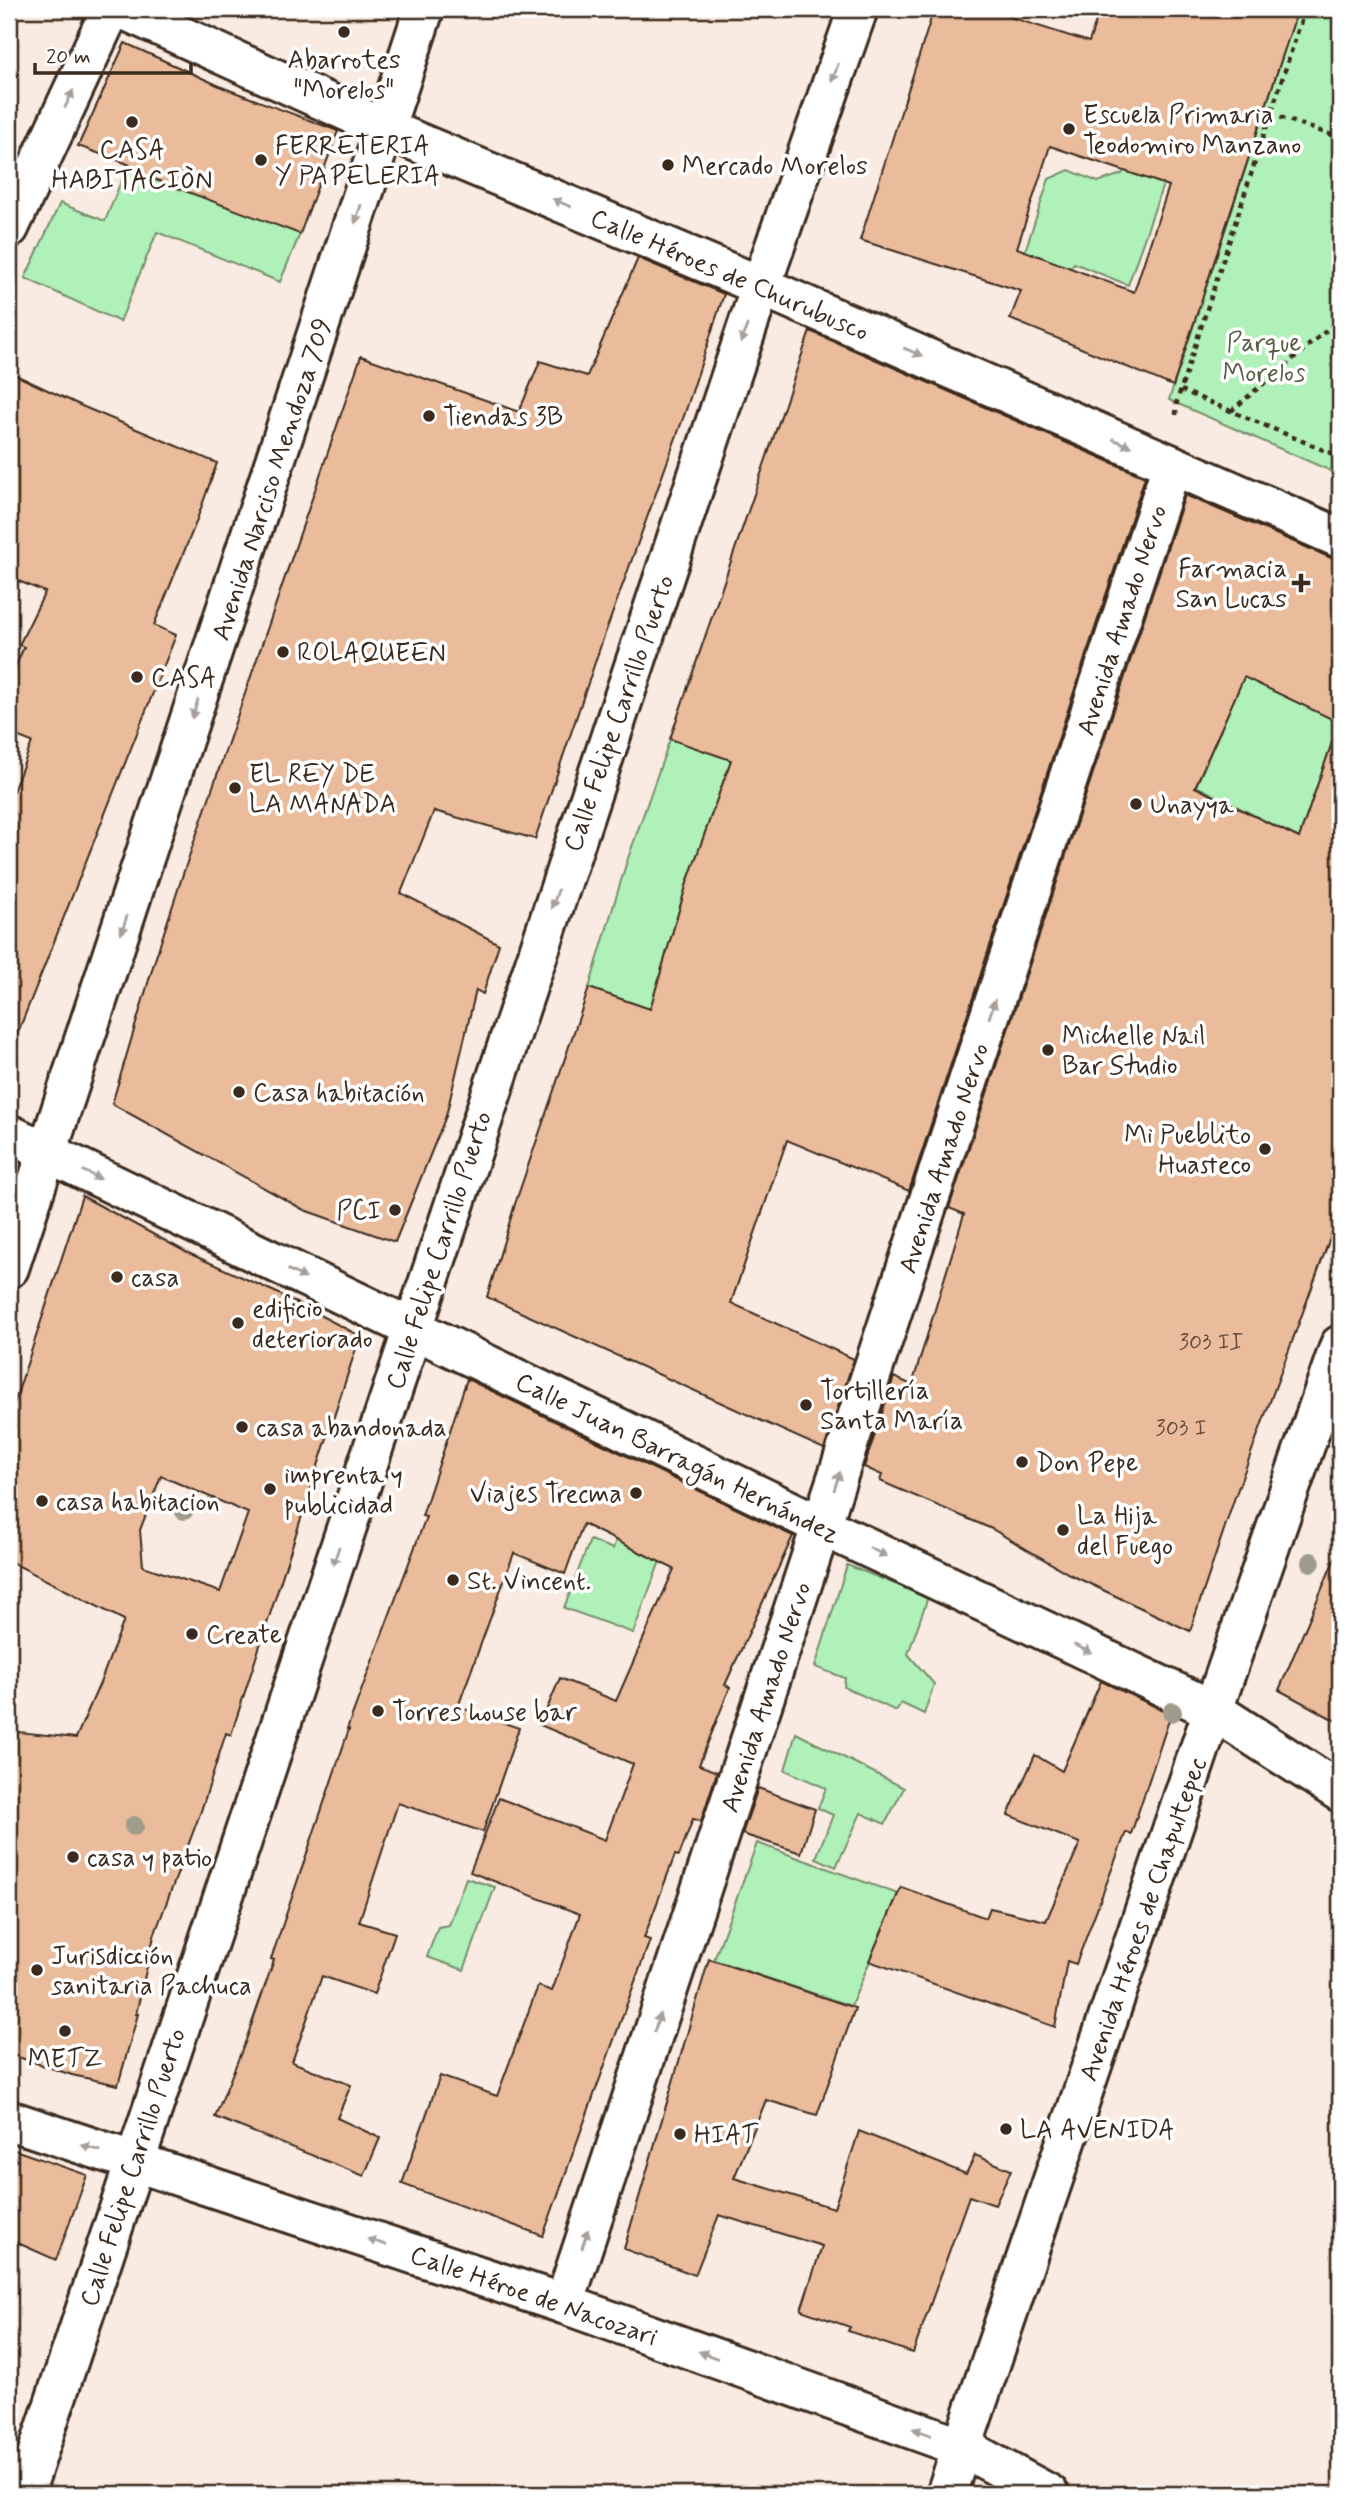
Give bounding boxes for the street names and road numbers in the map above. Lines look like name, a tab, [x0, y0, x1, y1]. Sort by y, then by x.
street label: Calle Héroes de Churubusco	[585, 202, 874, 350]
street label: Avenida Narciso Mendoza 709	[205, 314, 341, 645]
street label: Avenida Amado Nervo	[1070, 501, 1176, 740]
street label: Calle Felipe Carrillo Puerto	[557, 571, 683, 857]
street label: Avenida Amado Nervo	[892, 1039, 998, 1278]
street label: Calle Felipe Carrillo Puerto	[379, 1107, 501, 1394]
street label: Calle Juan Barragán Hernández	[509, 1365, 845, 1554]
street label: Avenida Amado Nervo	[714, 1578, 820, 1817]
street label: Avenida Héroes de Chapultepec	[1072, 1753, 1215, 2086]
street label: Calle Felipe Carrillo Puerto	[73, 2024, 195, 2311]
street label: Calle Héroe de Nacozari	[405, 2239, 661, 2355]

